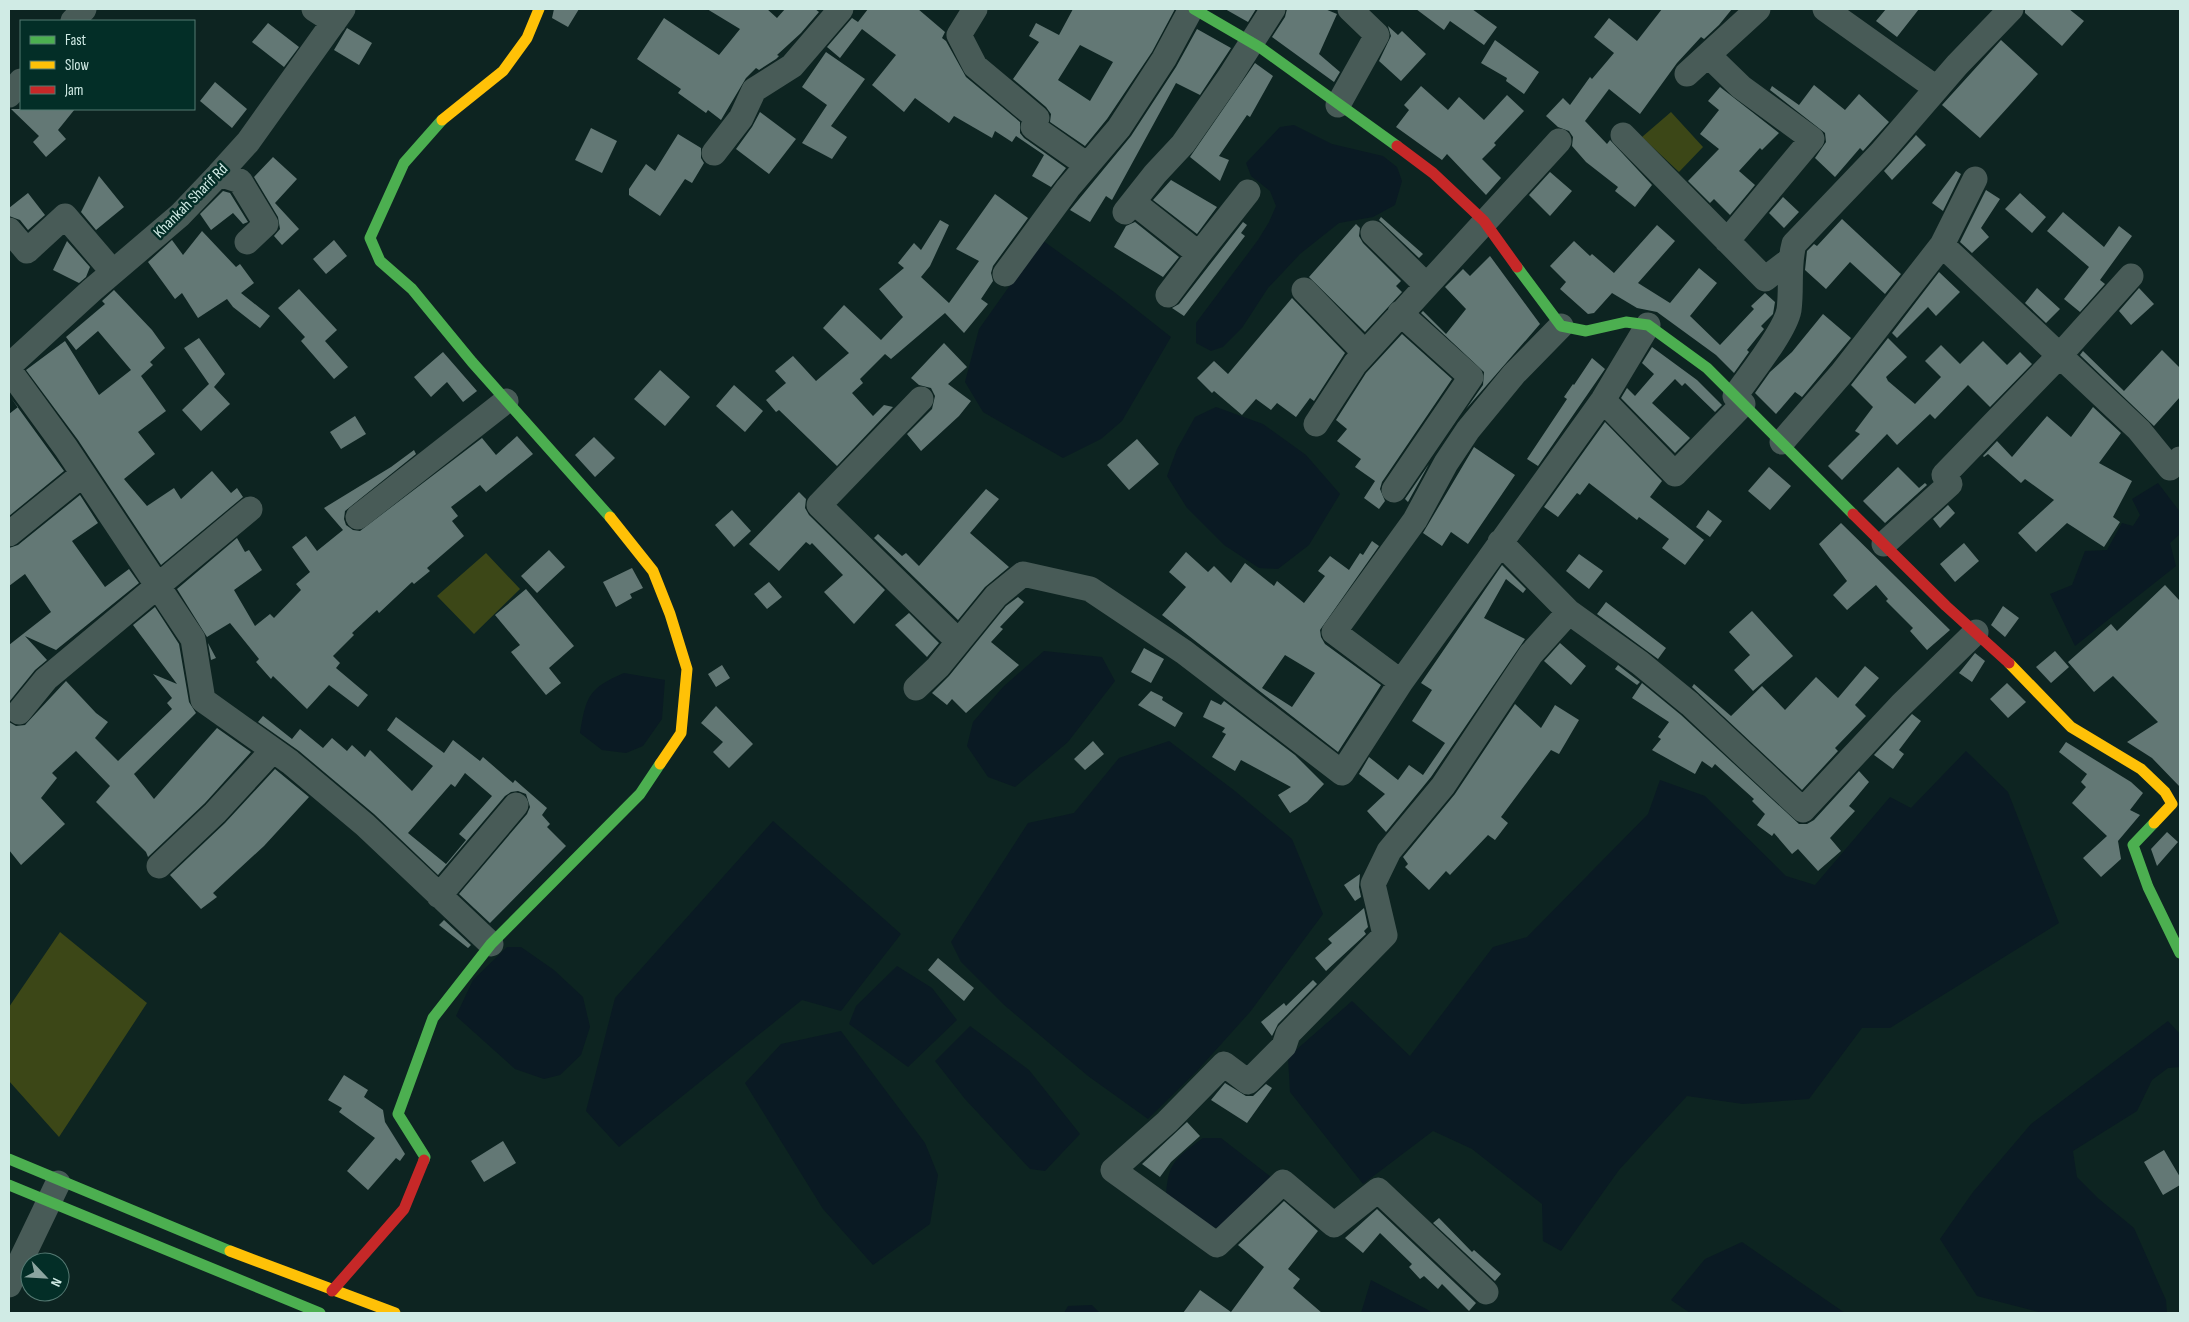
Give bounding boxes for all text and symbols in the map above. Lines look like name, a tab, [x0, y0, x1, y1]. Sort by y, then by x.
legend	[20, 20, 195, 110]
text: Fast	[65, 31, 87, 50]
text: Slow	[65, 56, 89, 75]
text: Jam	[64, 81, 83, 100]
street label: Khankah Sharif Rd	[150, 160, 232, 242]
north arrow	[20, 1252, 70, 1302]
text: N	[47, 1275, 66, 1289]

